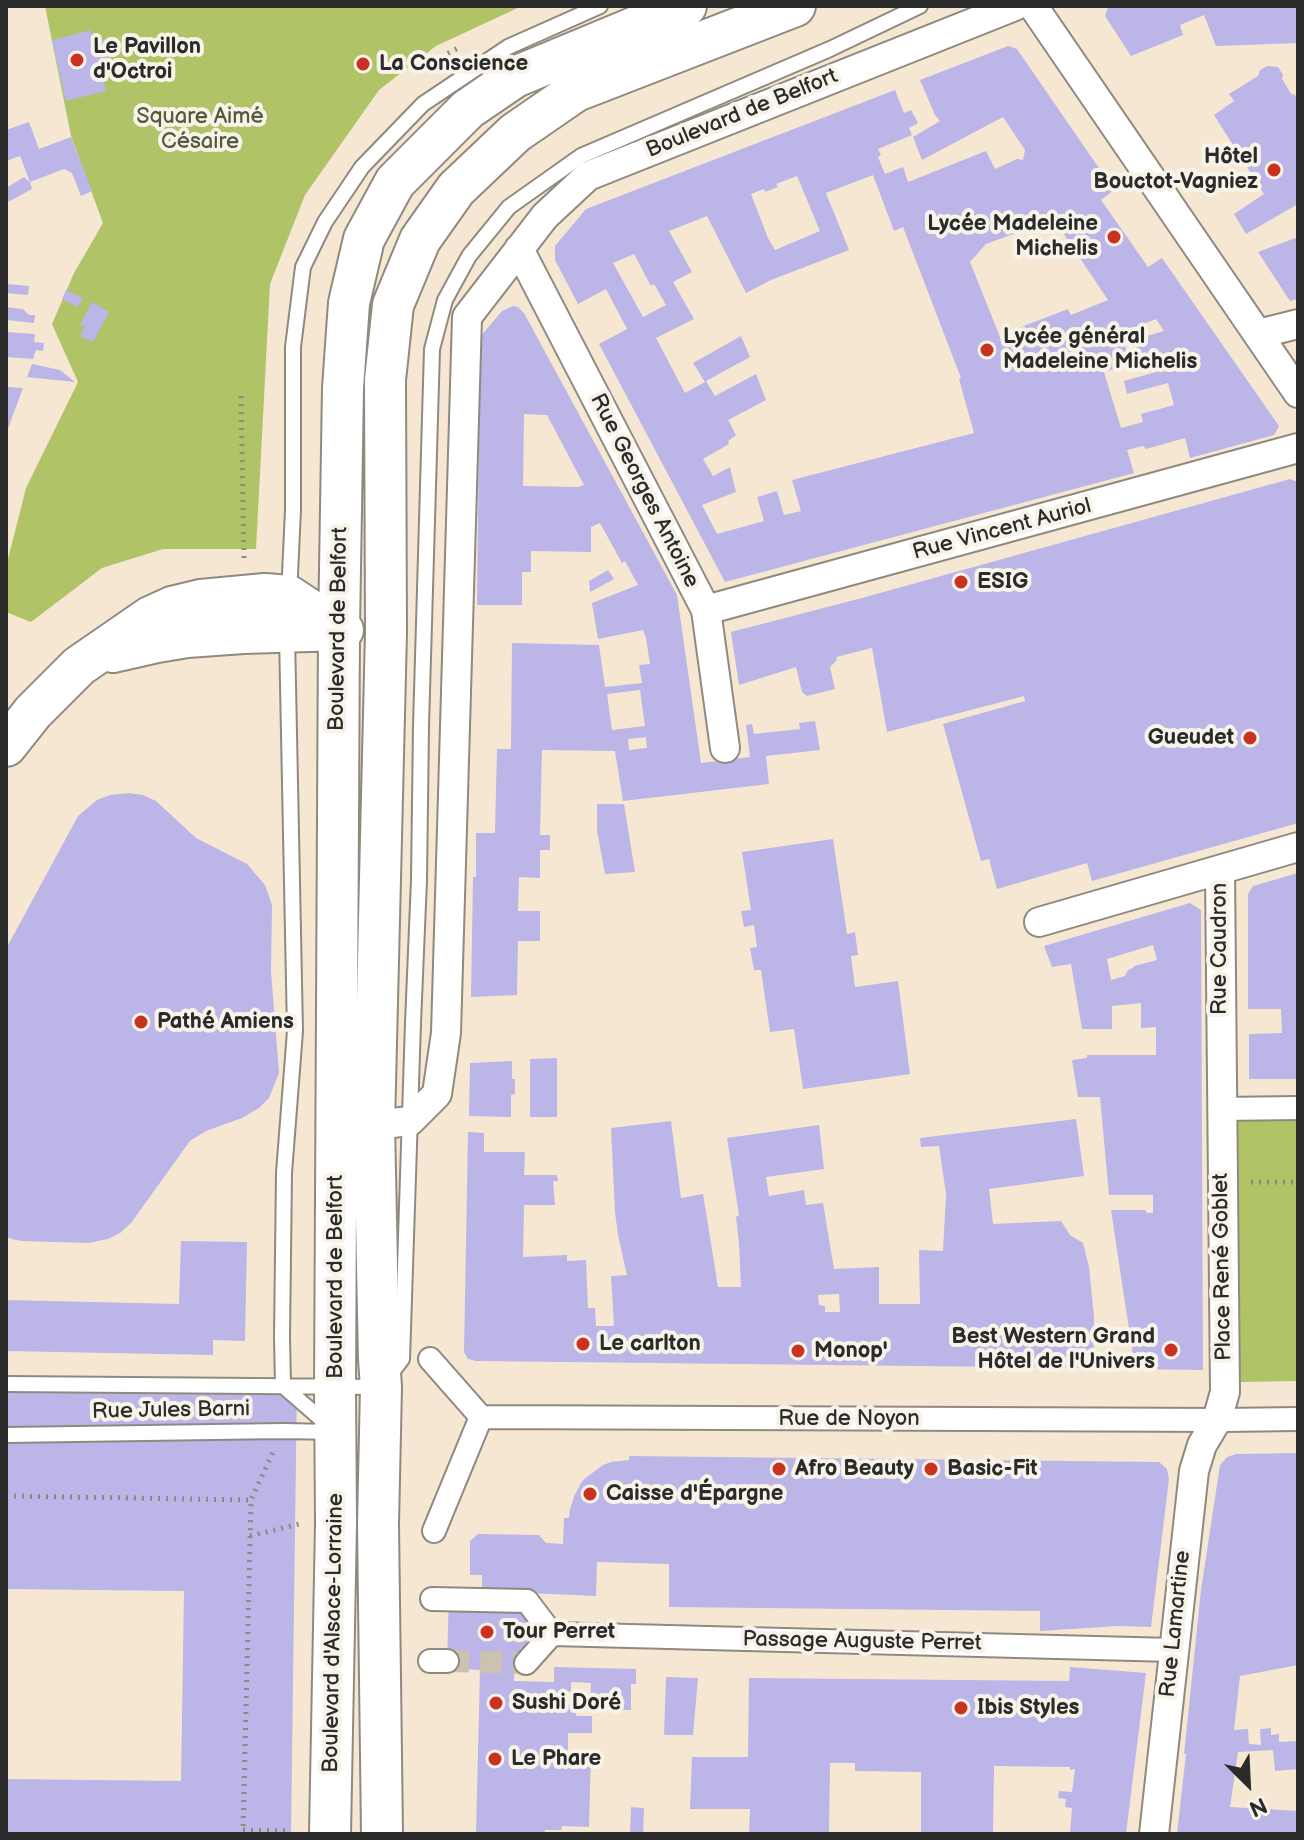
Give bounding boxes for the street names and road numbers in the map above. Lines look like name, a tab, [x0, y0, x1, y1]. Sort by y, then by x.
street label: Boulevard de Belfort	[642, 64, 842, 164]
street label: Rue Georges Antoine	[584, 390, 704, 592]
street label: Rue Vincent Auriol	[910, 493, 1094, 567]
street label: Boulevard de Belfort	[324, 527, 354, 731]
street label: Rue Caudron	[1207, 883, 1233, 1015]
street label: Place René Goblet	[1208, 1173, 1238, 1361]
street label: Boulevard de Belfort	[323, 1175, 349, 1379]
street label: Rue Jules Barni	[92, 1396, 250, 1426]
street label: Rue de Noyon	[778, 1406, 920, 1432]
street label: Boulevard d'Alsace-Lorraine	[318, 1493, 350, 1773]
street label: Rue Lamartine	[1155, 1549, 1197, 1699]
street label: Passage Auguste Perret	[742, 1627, 982, 1657]

